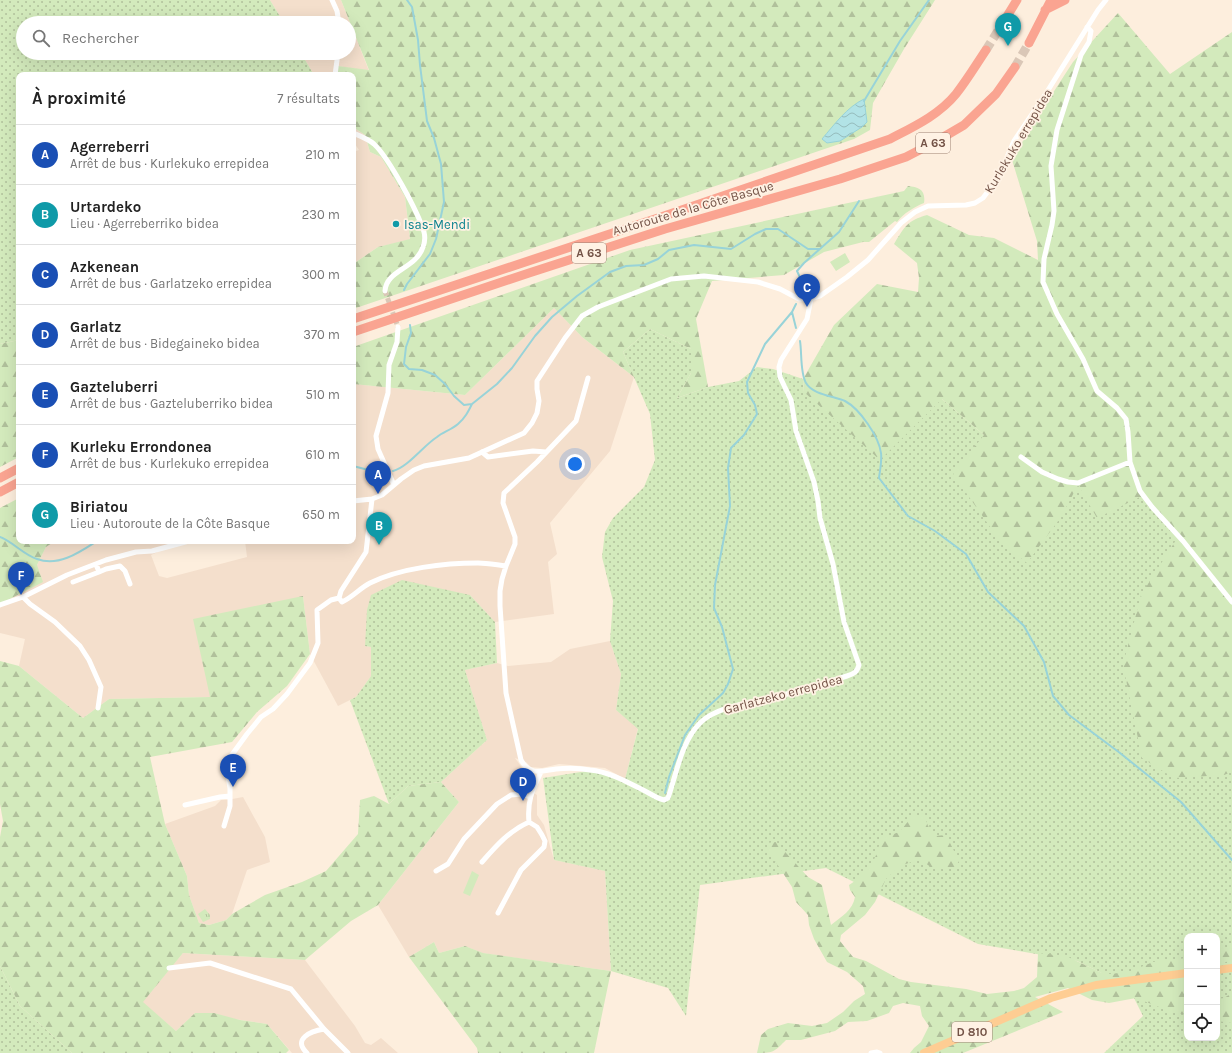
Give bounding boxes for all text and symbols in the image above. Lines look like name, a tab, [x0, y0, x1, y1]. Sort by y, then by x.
pin: G	[995, 13, 1021, 46]
search box	[16, 16, 356, 60]
icon: search	[30, 27, 52, 49]
text: Rechercher	[62, 29, 139, 47]
street label: Kurlekuko errepidea	[981, 86, 1055, 196]
text: À proximité	[32, 88, 126, 108]
text: 7 résultats	[277, 91, 340, 106]
road number: A 63	[916, 133, 950, 153]
text: Agerreberri	[70, 138, 150, 156]
text: A	[41, 147, 49, 162]
text: 210 m	[305, 147, 340, 162]
text: Arrêt de bus · Kurlekuko errepidea	[70, 156, 269, 171]
street label: Autoroute de la Côte Basque	[611, 178, 776, 239]
text: Urtardeko	[70, 198, 141, 216]
text: B	[41, 207, 49, 222]
text: 230 m	[302, 207, 340, 222]
text: Lieu · Agerreberriko bidea	[70, 216, 219, 231]
place label: Isas-Mendi	[404, 217, 470, 232]
marker: Isas-Mendi	[391, 219, 401, 229]
road number: A 63	[572, 243, 606, 263]
text: Azkenean	[70, 258, 139, 276]
text: C	[41, 267, 49, 282]
text: 300 m	[302, 267, 340, 282]
pin: C	[794, 274, 820, 307]
text: Arrêt de bus · Garlatzeko errepidea	[70, 276, 272, 291]
text: Garlatz	[70, 318, 122, 336]
text: D	[41, 327, 49, 342]
text: 370 m	[303, 327, 340, 342]
text: Arrêt de bus · Bidegaineko bidea	[70, 336, 260, 351]
text: Gazteluberri	[70, 378, 158, 396]
text: E	[41, 387, 49, 402]
text: 510 m	[305, 387, 340, 402]
text: Arrêt de bus · Gazteluberriko bidea	[70, 396, 273, 411]
text: Kurleku Errondonea	[70, 438, 212, 456]
text: F	[41, 447, 49, 462]
text: 610 m	[305, 447, 340, 462]
your location	[565, 454, 585, 474]
text: Arrêt de bus · Kurlekuko errepidea	[70, 456, 269, 471]
pin: A	[365, 461, 391, 494]
text: Biriatou	[70, 498, 128, 516]
text: G	[41, 507, 49, 522]
text: 650 m	[302, 507, 340, 522]
pin: B	[366, 512, 392, 545]
text: Lieu · Autoroute de la Côte Basque	[70, 516, 270, 531]
pin: F	[8, 562, 34, 595]
street label: Garlatzeko errepidea	[722, 671, 844, 717]
pin: E	[220, 754, 246, 787]
pin: D	[510, 768, 536, 801]
map controls	[1184, 933, 1220, 1041]
button: +	[1184, 933, 1220, 969]
button: −	[1184, 969, 1220, 1005]
button: locate	[1184, 1005, 1220, 1041]
road number: D 810	[952, 1022, 992, 1042]

